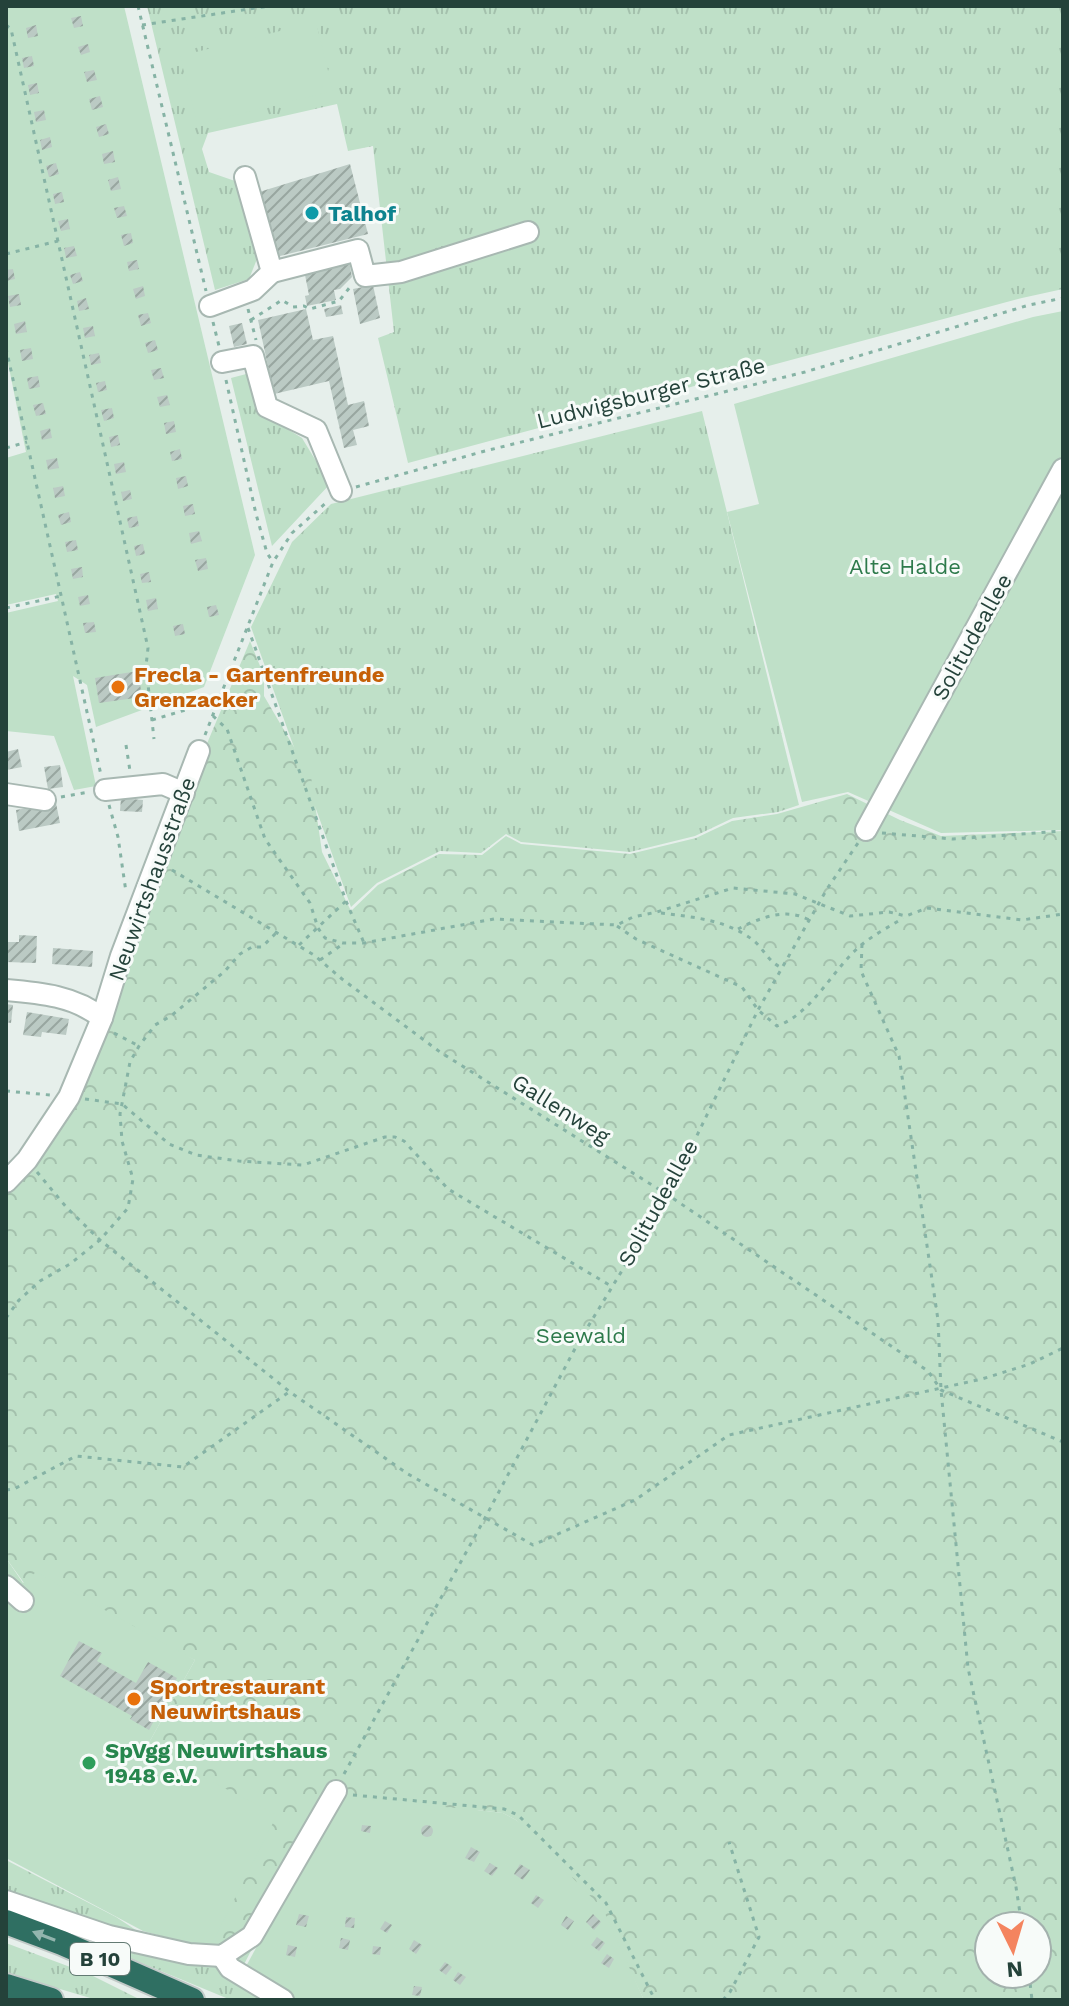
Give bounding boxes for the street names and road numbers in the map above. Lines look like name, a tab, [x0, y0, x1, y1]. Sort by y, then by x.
street label: Ludwigsburger Straße	[534, 352, 768, 434]
street label: Solitudeallee	[927, 570, 1017, 704]
street label: Neuwirtshausstraße	[103, 774, 201, 984]
street label: Gallenweg	[508, 1069, 615, 1149]
street label: Solitudeallee	[613, 1136, 703, 1270]
road number: B 10	[70, 1943, 130, 1975]

